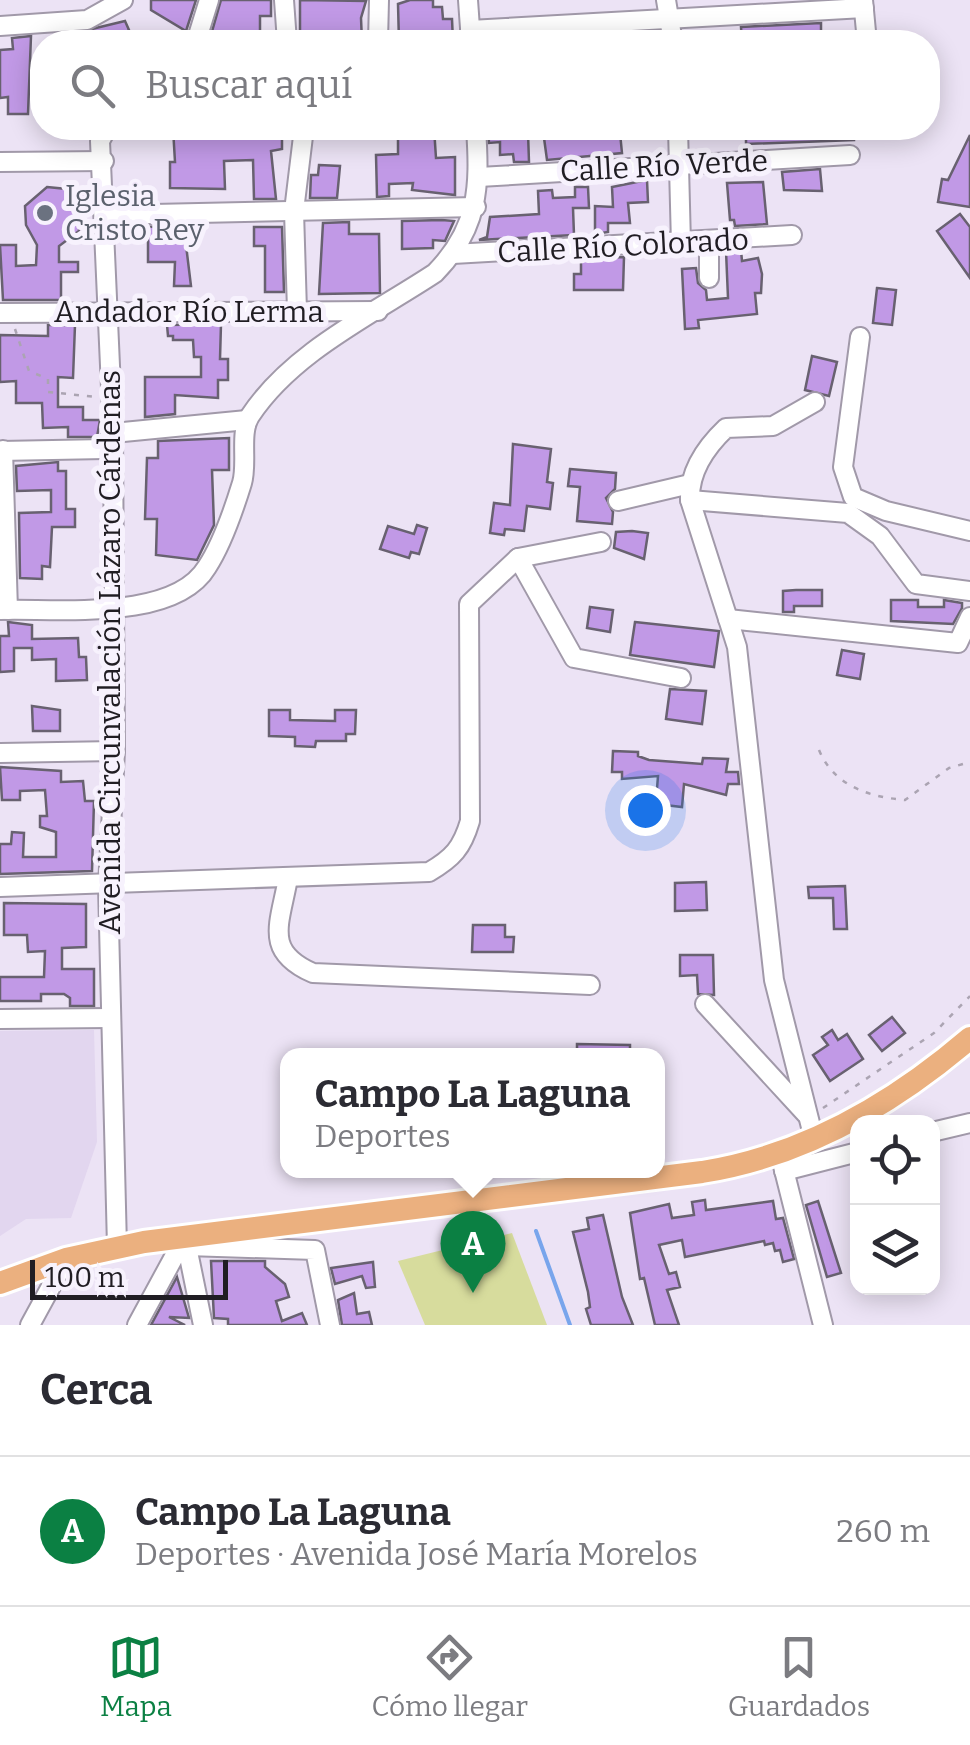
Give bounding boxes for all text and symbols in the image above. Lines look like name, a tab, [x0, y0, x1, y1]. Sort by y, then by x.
search box	[30, 30, 940, 140]
icon: search	[65, 58, 120, 113]
text: Buscar aquí	[145, 62, 352, 108]
street label: Calle Río Verde	[559, 143, 769, 189]
place label: Iglesia Cristo Rey	[65, 178, 204, 248]
marker: Iglesia Cristo Rey	[34, 202, 56, 224]
street label: Calle Río Colorado	[496, 221, 750, 271]
street label: Andador Río Lerma	[54, 294, 324, 330]
street label: Avenida Circunvalación Lázaro Cárdenas	[92, 370, 128, 934]
your location	[620, 785, 671, 836]
popup	[280, 1048, 665, 1178]
text: Campo La Laguna	[315, 1071, 630, 1117]
map controls	[850, 1115, 940, 1295]
button: locate	[850, 1115, 940, 1205]
text: Deportes	[315, 1117, 450, 1155]
button: layers	[850, 1205, 940, 1295]
pin: A	[440, 1210, 506, 1293]
scale bar	[30, 1255, 228, 1300]
text: 100 m	[45, 1261, 125, 1294]
text: Cerca	[40, 1365, 152, 1415]
text: Campo La Laguna	[135, 1489, 451, 1535]
text: A	[61, 1512, 84, 1550]
text: 260 m	[836, 1512, 930, 1550]
text: Deportes · Avenida José María Morelos	[135, 1535, 698, 1573]
tab: Mapa	[100, 1630, 172, 1723]
tab: Cómo llegar	[372, 1630, 528, 1723]
tab: Guardados	[728, 1630, 870, 1723]

